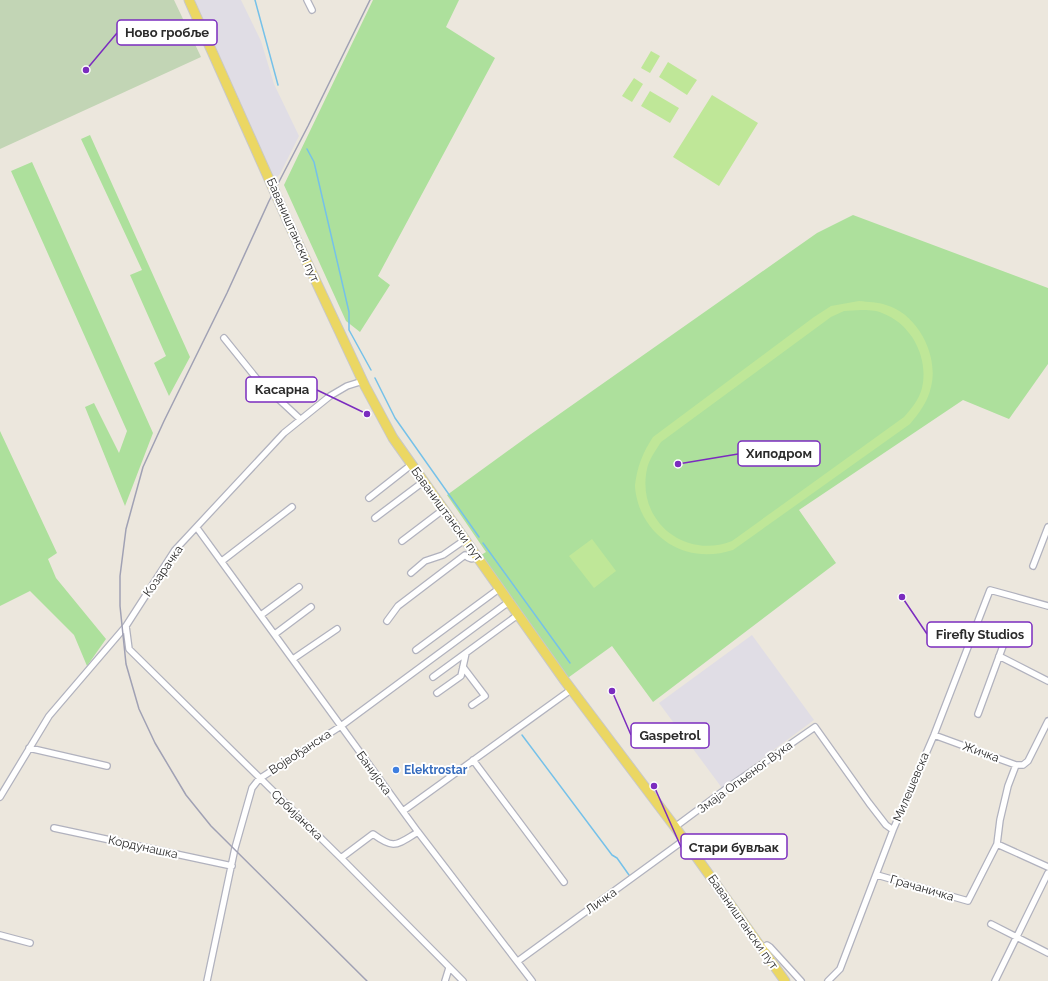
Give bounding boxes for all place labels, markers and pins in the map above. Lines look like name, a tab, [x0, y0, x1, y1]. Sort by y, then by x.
callout: Ново гробље	[117, 20, 217, 45]
callout: Касарна	[246, 377, 317, 402]
callout: Хиподром	[738, 441, 820, 466]
callout: Firefly Studios	[927, 622, 1032, 647]
callout: Gaspetrol	[631, 723, 709, 748]
place label: Elektrostar	[404, 763, 468, 777]
marker: Elektrostar	[391, 765, 401, 775]
callout: Стари бувљак	[681, 834, 787, 859]

